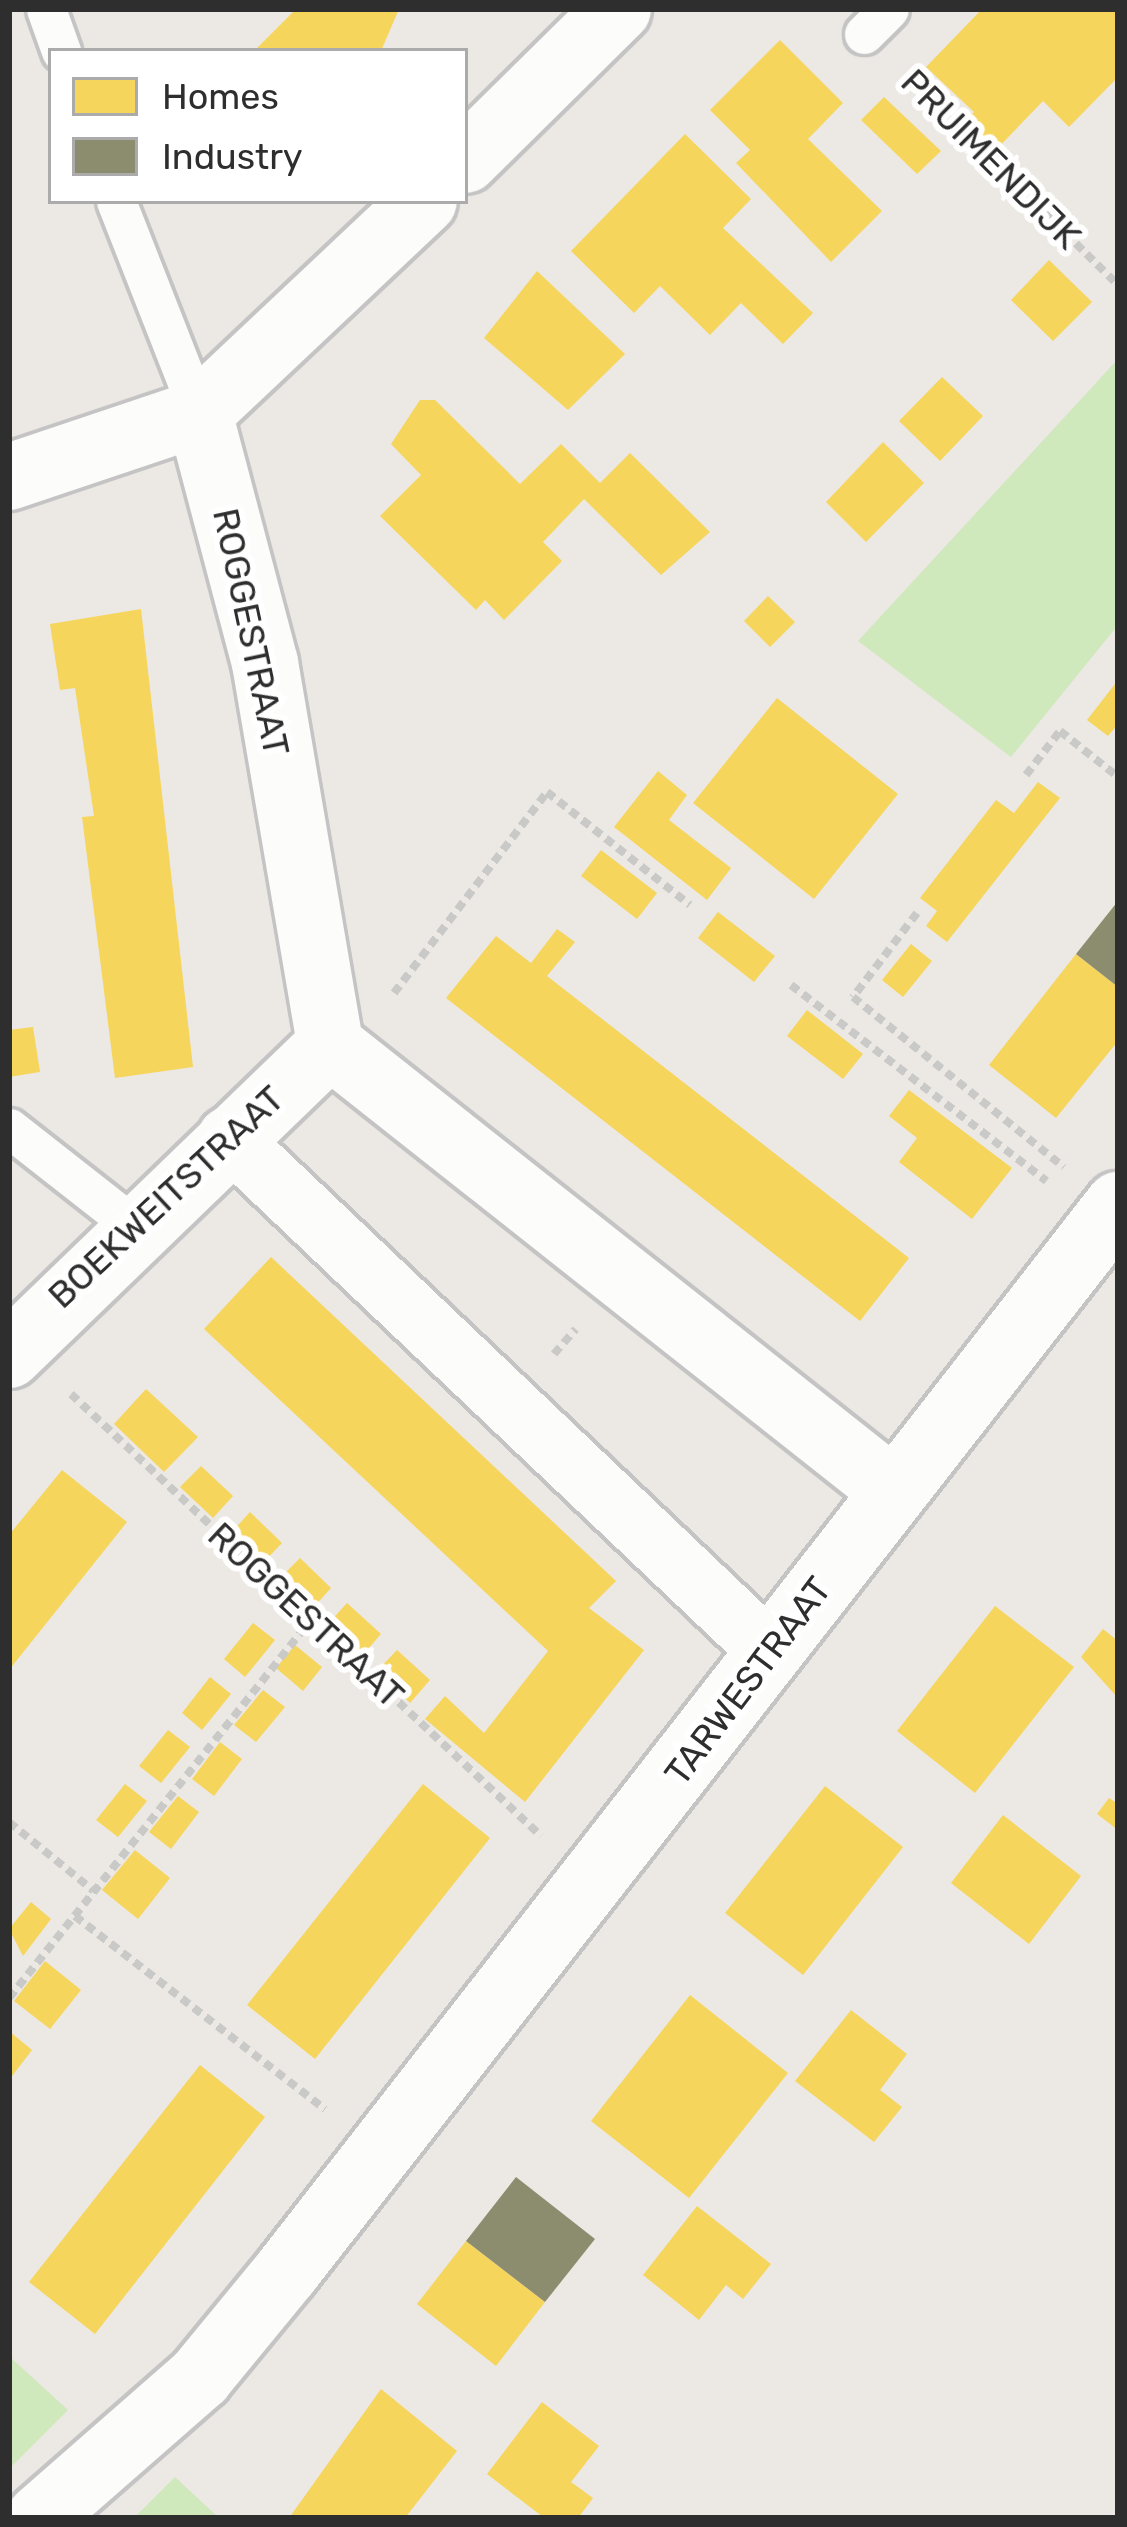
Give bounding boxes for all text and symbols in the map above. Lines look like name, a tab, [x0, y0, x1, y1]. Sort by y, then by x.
legend	[48, 48, 468, 204]
street label: PRUIMENDIJK	[892, 60, 1090, 258]
text: Homes	[162, 75, 279, 118]
text: Industry	[162, 135, 303, 178]
street label: ROGGESTRAAT	[204, 504, 298, 760]
street label: BOEKWEITSTRAAT	[39, 1077, 293, 1317]
street label: ROGGESTRAAT	[199, 1513, 413, 1717]
street label: TARWESTRAAT	[656, 1569, 840, 1793]

